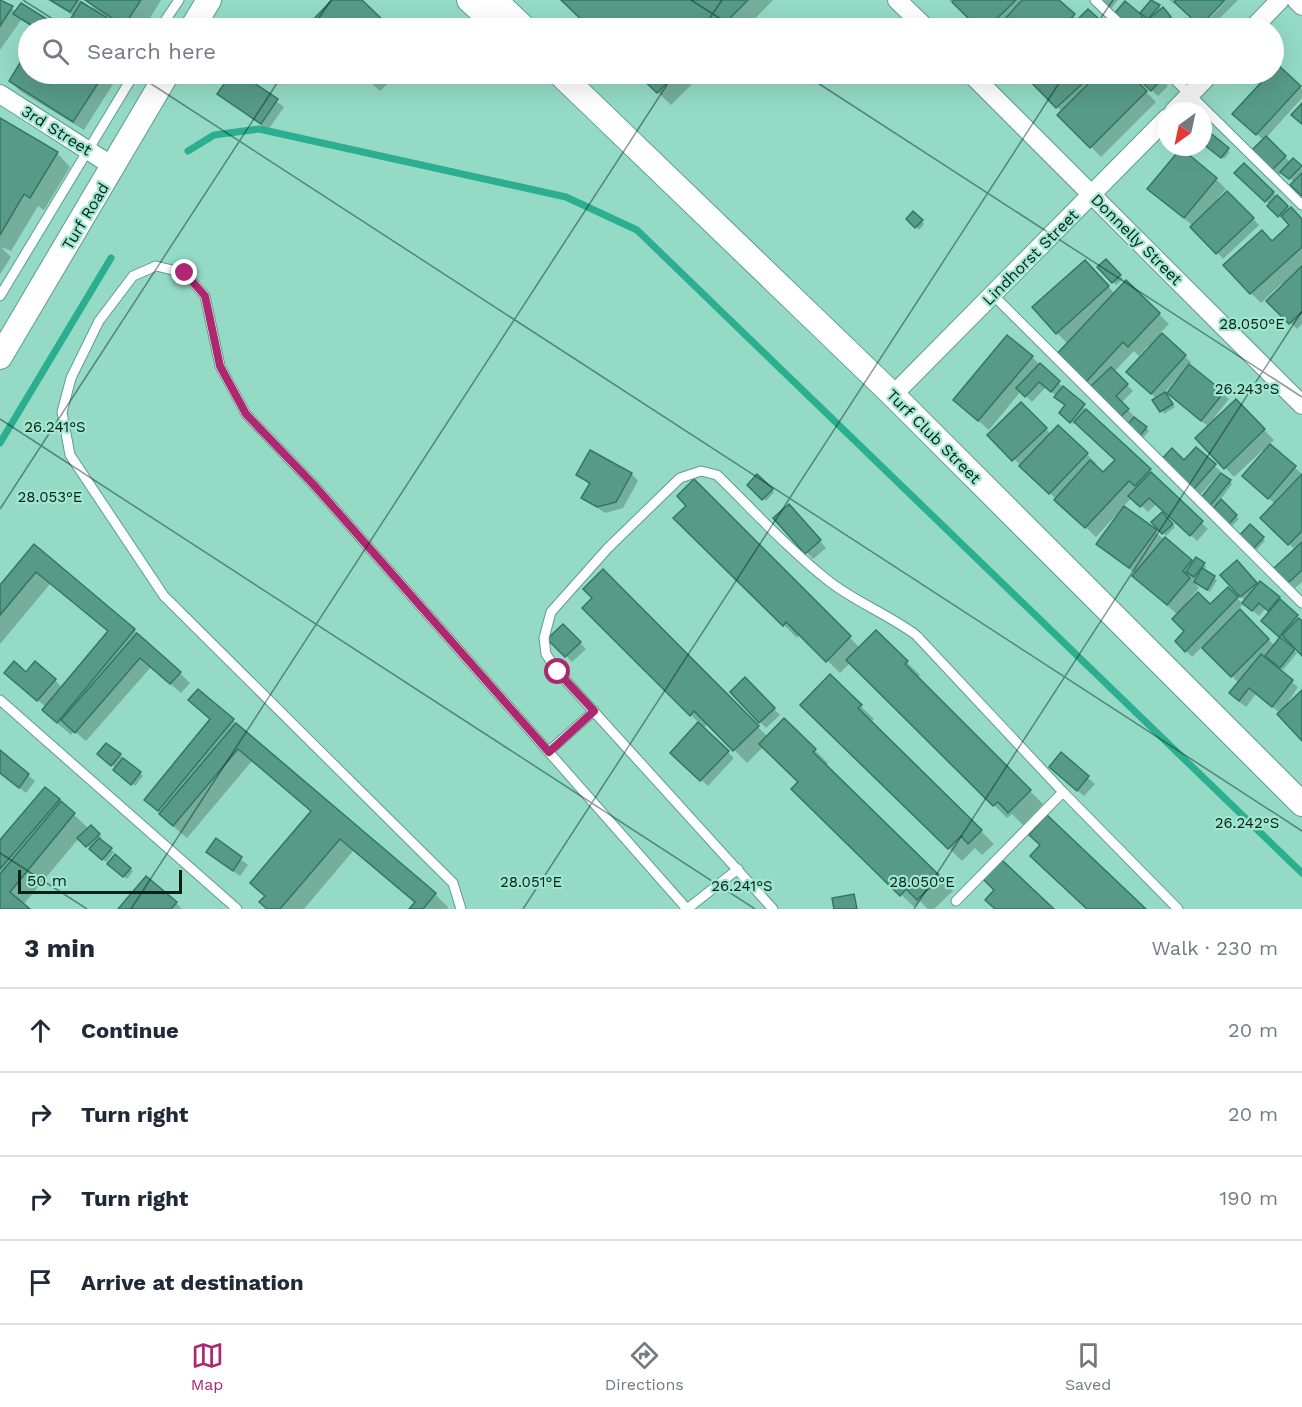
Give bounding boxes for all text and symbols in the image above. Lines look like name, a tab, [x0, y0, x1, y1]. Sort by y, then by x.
search box	[18, 18, 1284, 84]
icon: search	[39, 35, 72, 68]
text: Search here	[87, 39, 216, 64]
street label: 3rd Street	[18, 101, 96, 160]
north arrow	[1158, 102, 1212, 156]
street label: Turf Road	[58, 179, 113, 253]
street label: Donnelly Street	[1087, 190, 1186, 289]
street label: Lindhorst Street	[978, 205, 1083, 309]
route end	[171, 259, 197, 285]
text: 28.050°E	[1219, 315, 1285, 333]
text: 26.243°S	[1215, 380, 1279, 398]
street label: Turf Club Street	[883, 385, 985, 488]
text: 26.241°S	[24, 418, 86, 436]
text: 28.053°E	[18, 488, 82, 506]
route start	[544, 658, 570, 684]
text: 26.242°S	[1215, 814, 1279, 832]
scale bar	[18, 867, 182, 894]
text: 50 m	[27, 871, 67, 890]
text: 28.051°E	[500, 873, 562, 891]
text: 28.050°E	[889, 873, 955, 891]
text: 26.241°S	[711, 877, 773, 895]
text: 3 min	[24, 933, 95, 963]
text: Walk · 230 m	[1151, 936, 1278, 960]
icon: ahead	[24, 1014, 57, 1047]
text: Continue	[81, 1018, 179, 1043]
text: 20 m	[1228, 1018, 1278, 1042]
icon: right	[24, 1098, 57, 1131]
text: Turn right	[81, 1102, 188, 1127]
text: 20 m	[1228, 1102, 1278, 1126]
icon: right	[24, 1182, 57, 1215]
text: Turn right	[81, 1186, 188, 1211]
text: 190 m	[1220, 1186, 1278, 1210]
icon: arrive	[24, 1266, 57, 1299]
text: Arrive at destination	[81, 1270, 304, 1295]
tab: Map	[191, 1339, 224, 1394]
tab: Directions	[605, 1339, 684, 1394]
tab: Saved	[1065, 1339, 1111, 1394]

